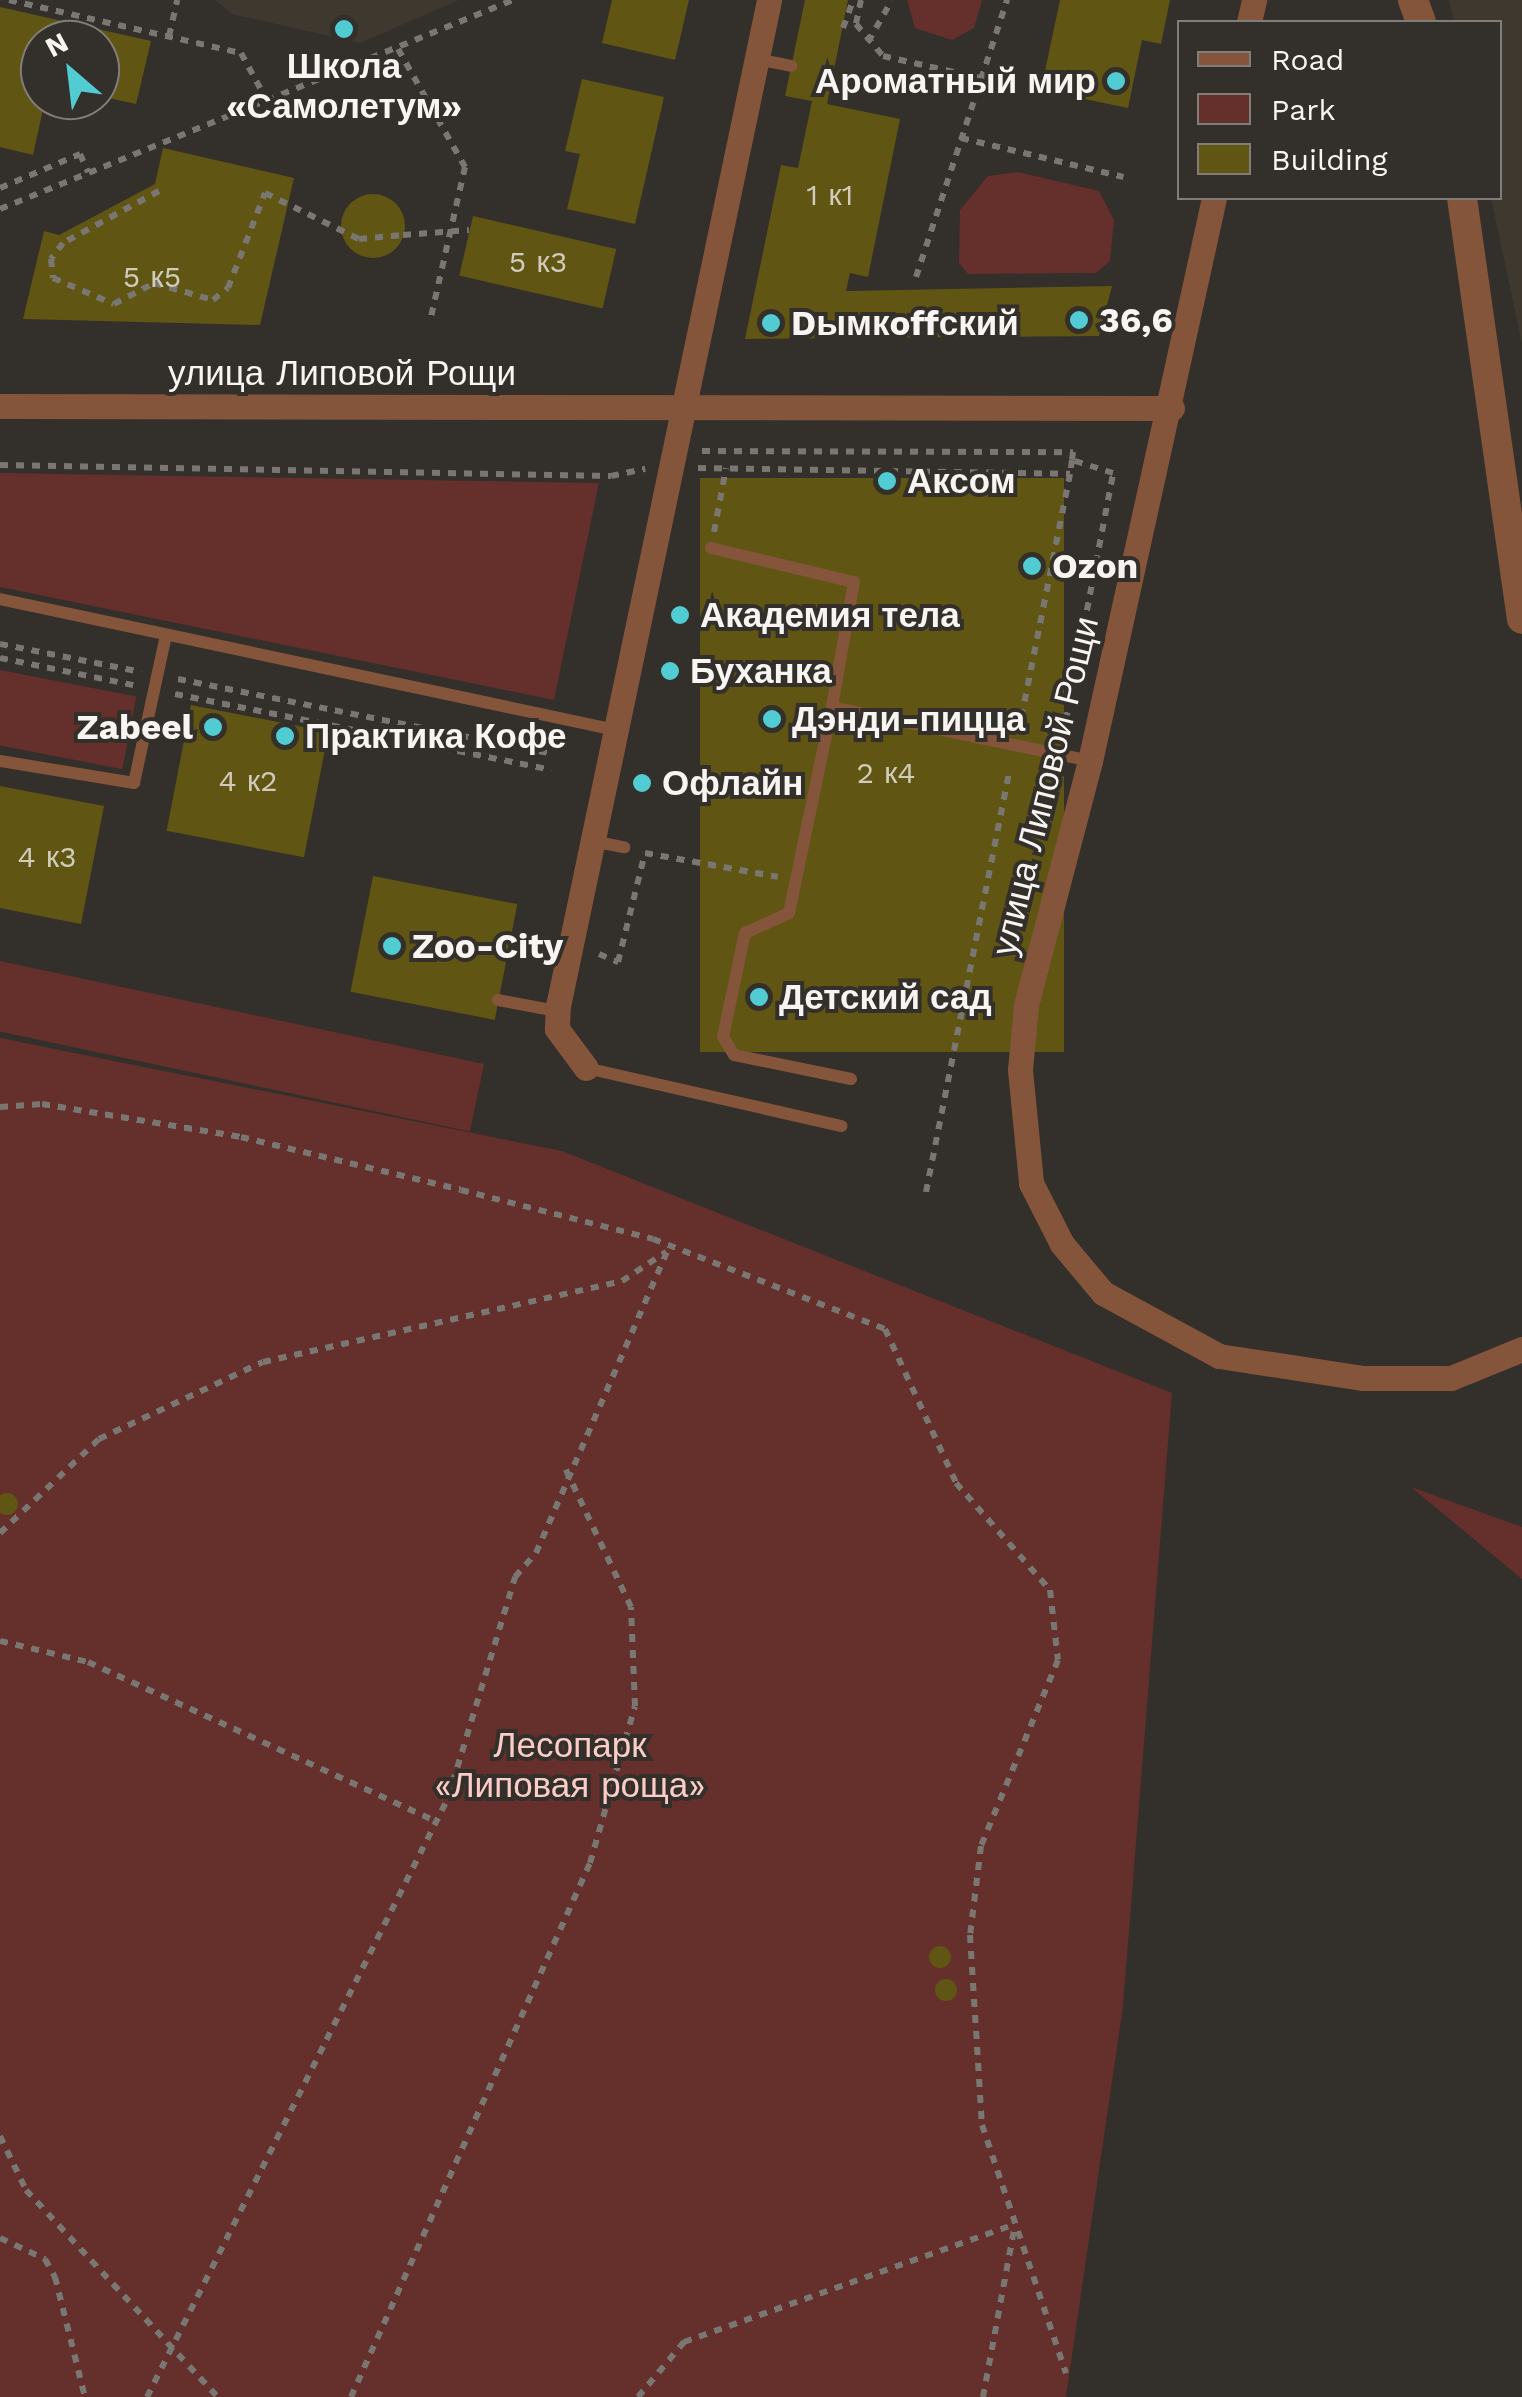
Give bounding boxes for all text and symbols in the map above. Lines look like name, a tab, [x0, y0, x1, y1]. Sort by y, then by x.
marker: Школа «Самолетум»	[333, 18, 355, 40]
north arrow	[20, 20, 120, 120]
legend	[1177, 20, 1502, 200]
text: N	[40, 25, 74, 64]
text: Road	[1271, 42, 1344, 77]
place label: Школа «Самолетум»	[226, 45, 462, 127]
place label: Ароматный мир	[815, 60, 1096, 102]
marker: Ароматный мир	[1105, 70, 1127, 92]
text: Park	[1271, 92, 1336, 127]
text: Building	[1271, 142, 1388, 177]
house number: 1 к1	[807, 177, 853, 213]
house number: 5 к3	[509, 244, 567, 280]
house number: 5 к5	[123, 259, 181, 295]
place label: 36,6	[1099, 299, 1173, 341]
place label: Dымкoffский	[791, 302, 1019, 344]
marker: 36,6	[1068, 309, 1090, 331]
marker: Dымкoffский	[760, 312, 782, 334]
street label: улица Липовой Рощи	[168, 352, 516, 394]
place label: Аксом	[907, 460, 1016, 502]
marker: Аксом	[876, 470, 898, 492]
place label: Ozon	[1052, 545, 1138, 587]
marker: Ozon	[1021, 555, 1043, 577]
place label: Академия тела	[700, 594, 960, 636]
marker: Академия тела	[669, 604, 691, 626]
street label: улица Липовой Рощи	[983, 612, 1107, 960]
place label: Буханка	[690, 650, 832, 692]
marker: Буханка	[659, 660, 681, 682]
place label: Дэнди-пицца	[792, 698, 1025, 740]
place label: Zabeel	[77, 706, 193, 748]
marker: Дэнди-пицца	[761, 708, 783, 730]
place label: Практика Кофе	[305, 715, 567, 757]
marker: Zabeel	[202, 716, 224, 738]
marker: Практика Кофе	[274, 725, 296, 747]
house number: 2 к4	[856, 755, 916, 791]
place label: Офлайн	[662, 762, 803, 804]
house number: 4 к2	[218, 763, 278, 799]
marker: Офлайн	[631, 772, 653, 794]
house number: 4 к3	[17, 839, 77, 875]
place label: Zoo-City	[412, 925, 563, 967]
marker: Zoo-City	[381, 935, 403, 957]
place label: Детский сад	[779, 976, 992, 1018]
marker: Детский сад	[748, 986, 770, 1008]
park label: Лесопарк «Липовая роща»	[434, 1724, 706, 1806]

